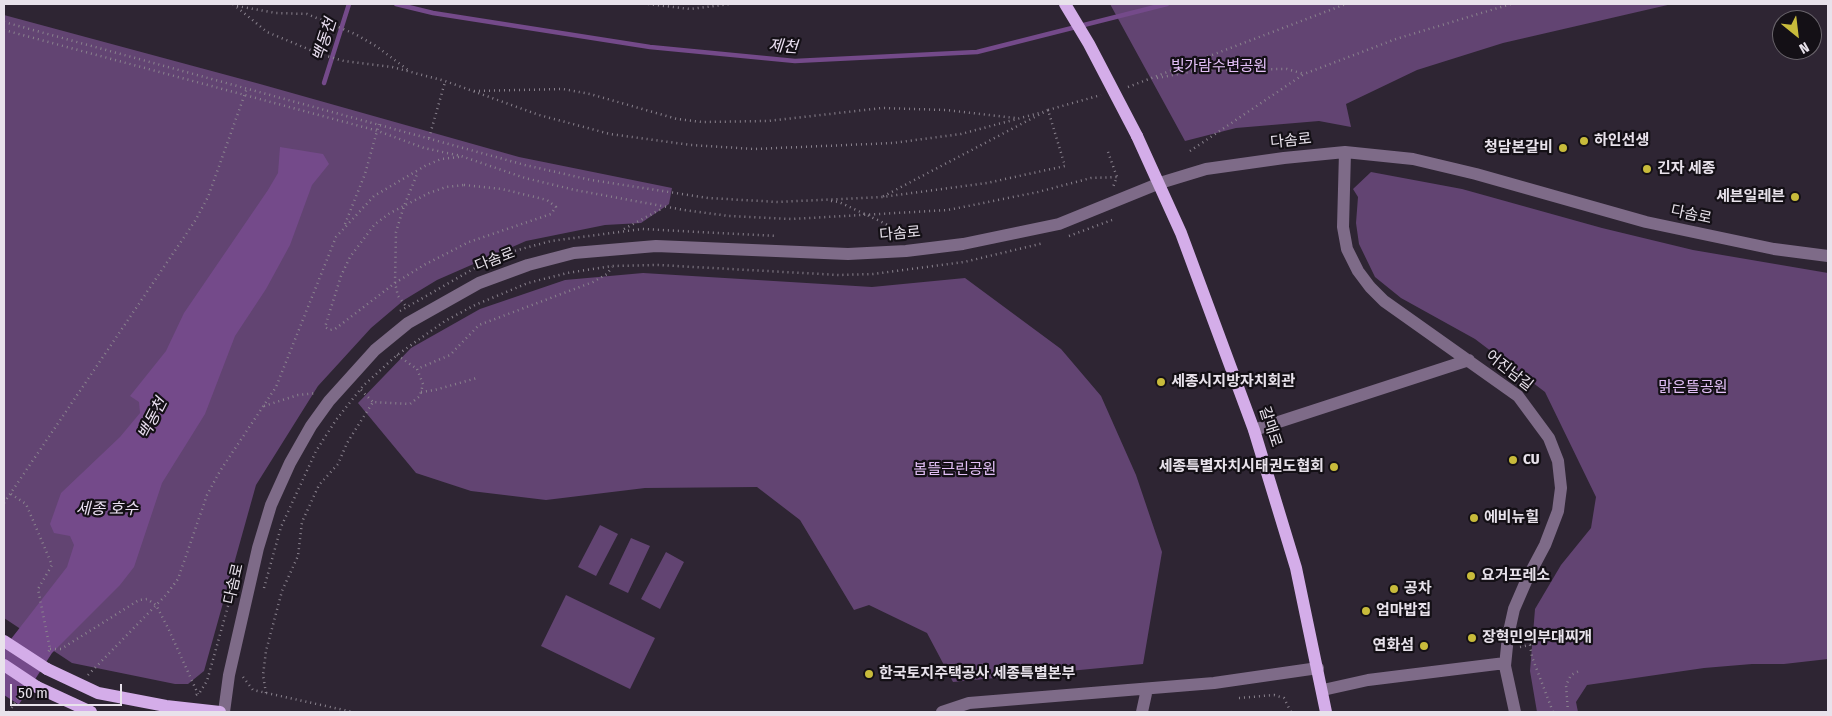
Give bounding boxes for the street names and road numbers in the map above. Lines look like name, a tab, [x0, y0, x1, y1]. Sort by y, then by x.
street label: 다솜로	[1269, 130, 1313, 152]
street label: 다솜로	[1669, 202, 1713, 228]
street label: 다솜로	[879, 223, 921, 245]
street label: 다솜로	[472, 244, 518, 276]
street label: 어진남길	[1482, 347, 1536, 395]
street label: 갈매로	[1255, 405, 1285, 449]
street label: 다솜로	[221, 562, 247, 606]

